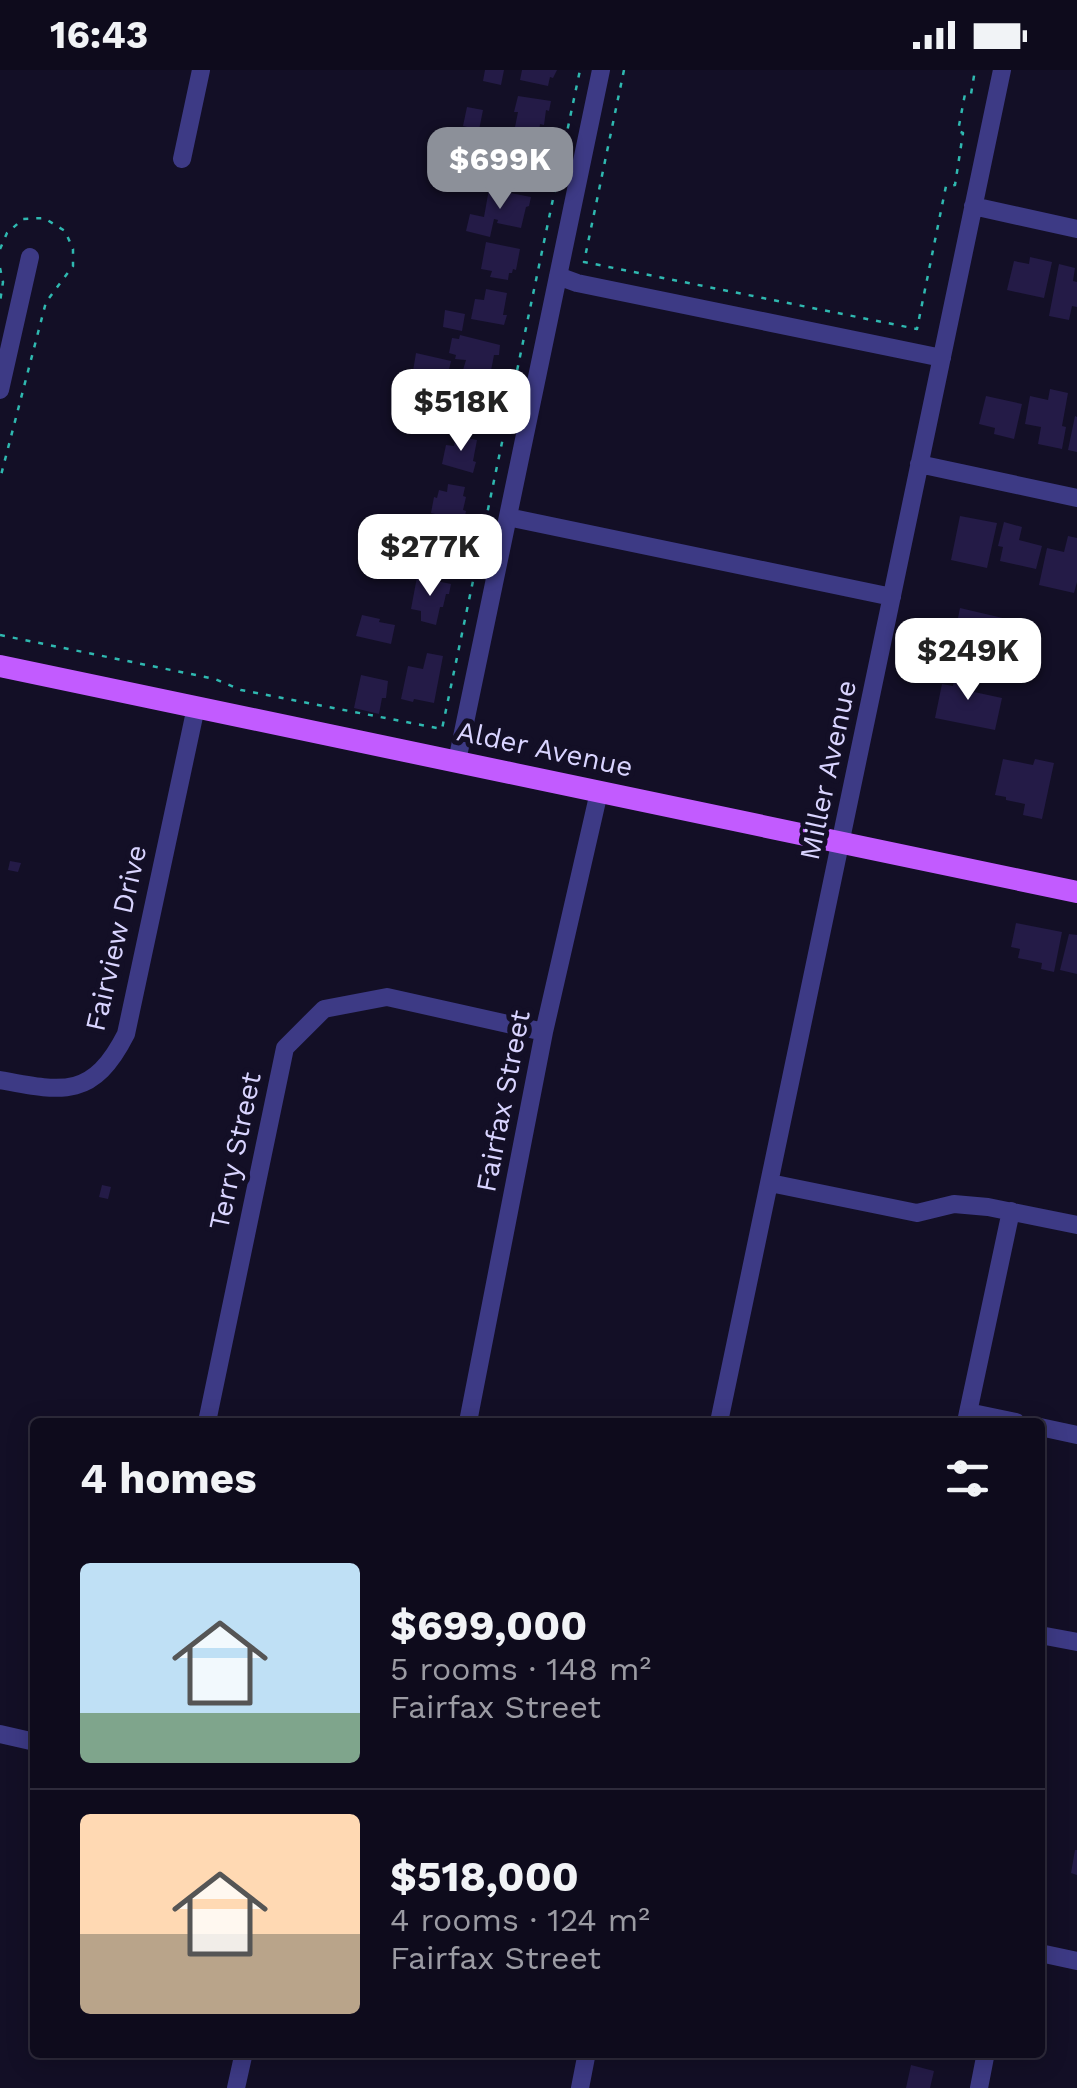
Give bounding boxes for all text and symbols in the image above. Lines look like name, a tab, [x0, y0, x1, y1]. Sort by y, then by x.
text: 16:43	[50, 13, 148, 57]
pin: $699K	[430, 127, 570, 212]
text: $699K	[449, 140, 551, 178]
pin: $518K	[391, 369, 531, 454]
text: $518K	[413, 382, 509, 420]
pin: $277K	[360, 514, 500, 599]
text: $277K	[380, 527, 480, 565]
pin: $249K	[898, 618, 1038, 703]
text: $249K	[917, 631, 1019, 669]
street label: Miller Avenue	[793, 677, 863, 863]
street label: Alder Avenue	[454, 714, 636, 784]
street label: Fairview Drive	[79, 842, 153, 1034]
street label: Fairfax Street	[469, 1007, 537, 1195]
street label: Terry Street	[202, 1069, 268, 1233]
icon: filters	[940, 1451, 995, 1506]
text: 4 homes	[80, 1454, 257, 1503]
text: $699,000	[390, 1601, 587, 1650]
icon: home	[160, 1603, 280, 1723]
text: 5 rooms · 148 m²	[390, 1650, 651, 1688]
text: Fairfax Street	[390, 1688, 601, 1726]
text: $518,000	[390, 1852, 579, 1901]
icon: home	[160, 1854, 280, 1974]
text: 4 rooms · 124 m²	[390, 1901, 650, 1939]
text: Fairfax Street	[390, 1939, 601, 1977]

